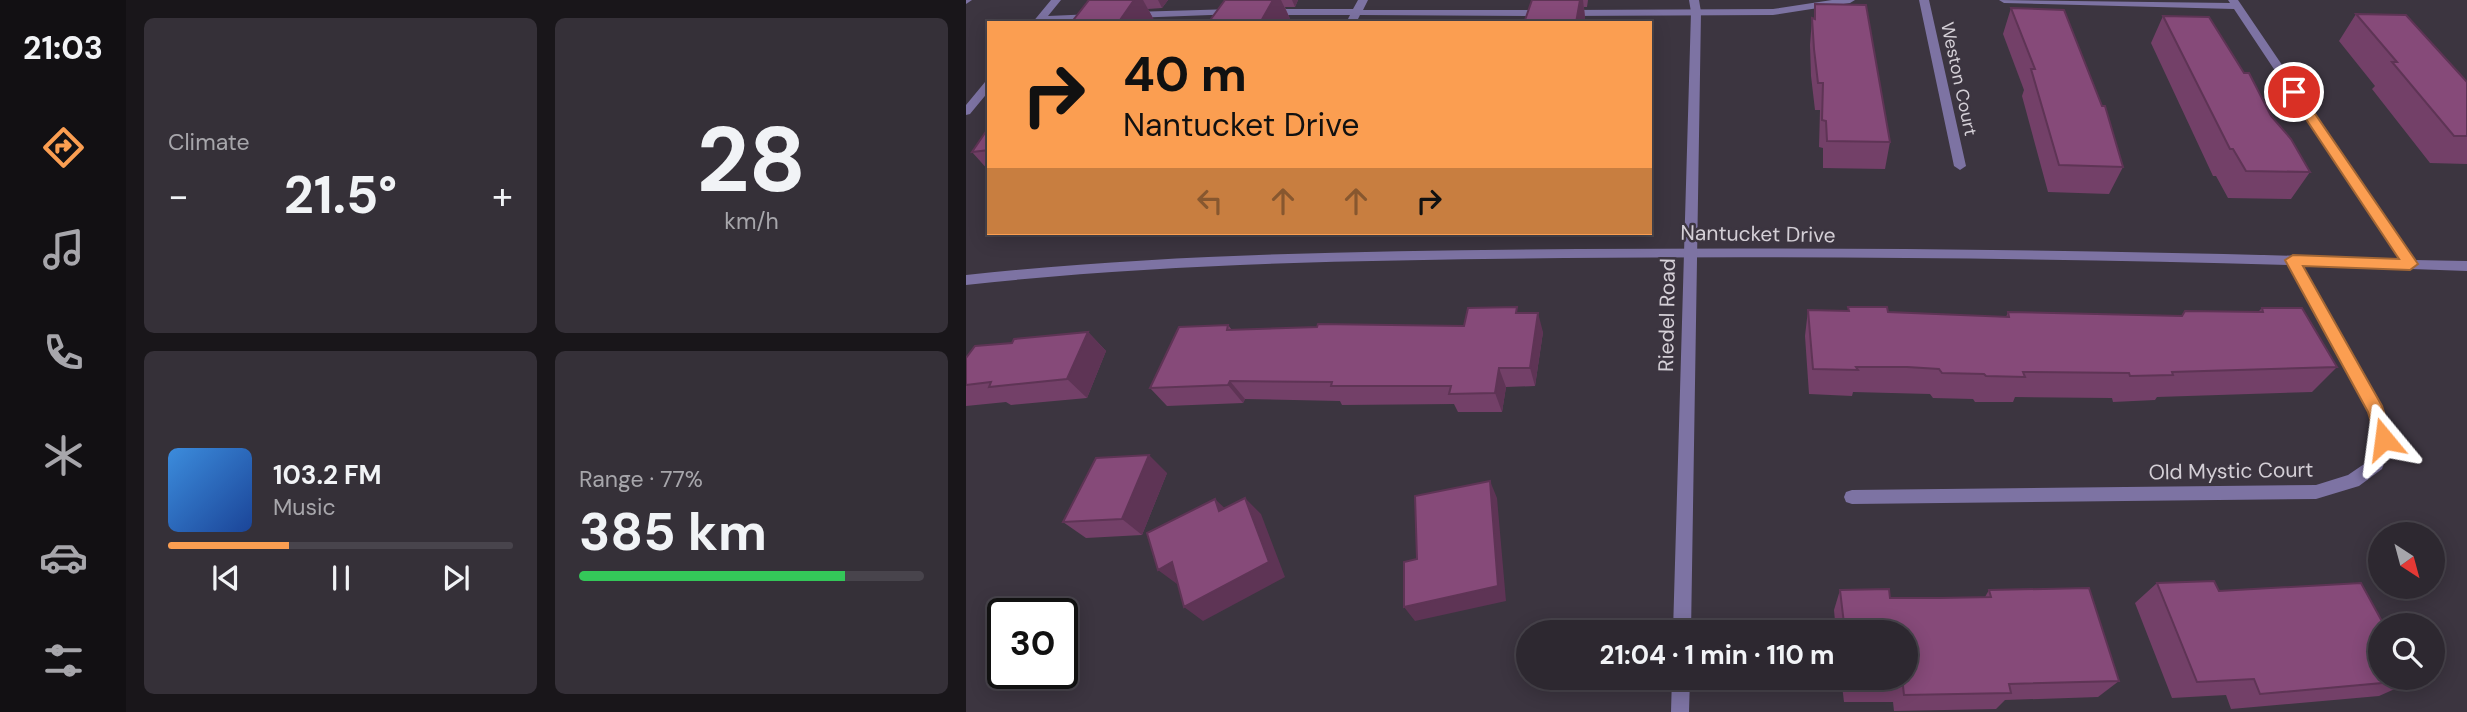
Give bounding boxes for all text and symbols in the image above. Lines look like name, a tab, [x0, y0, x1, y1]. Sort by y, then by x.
street label: Weston Court	[1935, 20, 1983, 138]
text: 21:03	[23, 27, 103, 69]
text: 40 m	[1123, 42, 1247, 106]
icon: right	[1008, 49, 1099, 140]
pin	[2264, 62, 2324, 122]
icon: arrive	[2275, 73, 2313, 111]
text: 28	[697, 101, 806, 219]
text: Nantucket Drive	[1123, 104, 1360, 146]
icon: directions	[39, 123, 88, 172]
text: Climate	[168, 127, 250, 157]
text: 21.5°	[284, 161, 397, 229]
text: −	[168, 171, 189, 221]
text: +	[492, 171, 513, 221]
icon: left	[1191, 182, 1229, 220]
icon: ahead	[1264, 182, 1302, 220]
icon: ahead	[1337, 182, 1375, 220]
icon: right	[1410, 182, 1448, 220]
text: km/h	[724, 206, 779, 236]
street label: Nantucket Drive	[1680, 219, 1836, 249]
icon: music	[39, 225, 88, 274]
street label: Riedel Road	[1652, 258, 1682, 372]
icon: phone	[39, 328, 88, 377]
position arrow	[2347, 402, 2421, 476]
icon: climate	[39, 431, 88, 480]
street label: Old Mystic Court	[2148, 456, 2314, 486]
text: 103.2 FM	[273, 458, 382, 492]
text: Range · 77%	[579, 464, 703, 494]
text: Music	[273, 492, 336, 522]
text: 385 km	[579, 498, 767, 566]
north arrow	[2368, 522, 2445, 598]
map controls	[2368, 522, 2445, 690]
icon: car	[39, 533, 88, 582]
icon: previous	[207, 559, 245, 597]
icon: pause	[322, 559, 360, 597]
icon: next	[437, 559, 475, 597]
speed limit sign: 30	[987, 598, 1078, 689]
button: search	[2368, 613, 2445, 690]
icon: filters	[39, 636, 88, 685]
text: 21:04 · 1 min · 110 m	[1600, 638, 1834, 672]

